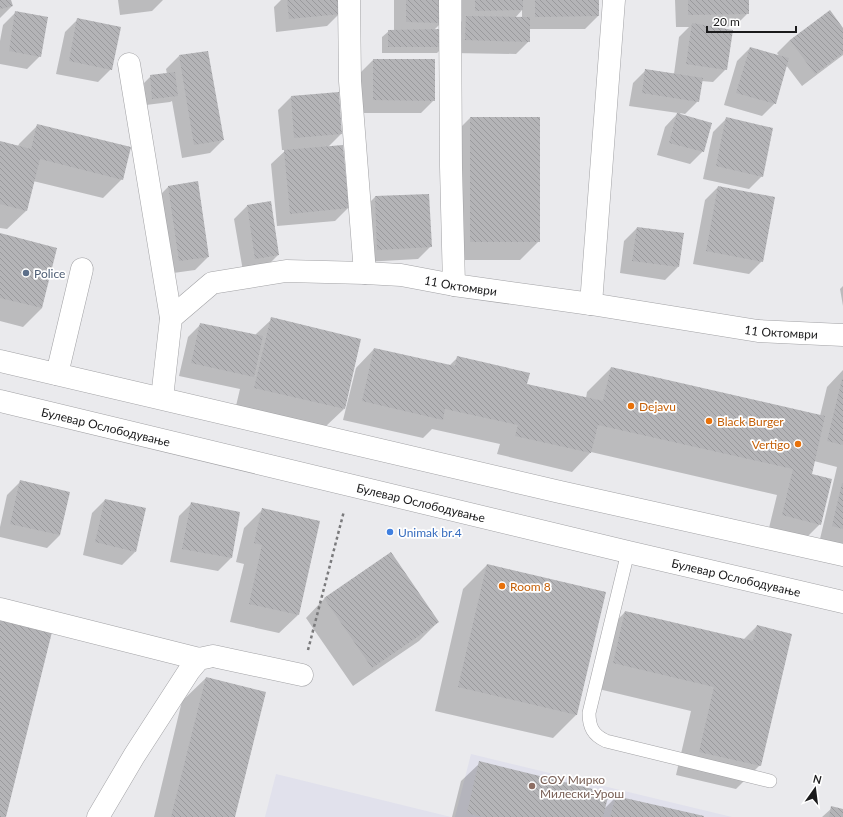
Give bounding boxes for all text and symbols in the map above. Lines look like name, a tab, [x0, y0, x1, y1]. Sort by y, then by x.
scale bar	[707, 8, 796, 34]
text: 20 m	[713, 14, 740, 29]
place label: Police	[34, 266, 65, 281]
marker: Police	[21, 268, 31, 278]
street label: 11 Октомври	[423, 272, 498, 298]
street label: 11 Октомври	[743, 321, 818, 341]
place label: Dejavu	[639, 399, 676, 414]
marker: Dejavu	[626, 401, 636, 411]
street label: Булевар Ослободување	[40, 404, 172, 449]
place label: Black Burger	[717, 414, 784, 429]
marker: Black Burger	[704, 416, 714, 426]
place label: Vertigo	[752, 437, 790, 452]
marker: Vertigo	[793, 439, 803, 449]
street label: Булевар Ослободување	[355, 480, 487, 525]
place label: Unimak br.4	[398, 525, 462, 540]
marker: Unimak br.4	[385, 527, 395, 537]
street label: Булевар Ослободување	[670, 555, 802, 599]
place label: Room 8	[510, 579, 551, 594]
marker: Room 8	[497, 581, 507, 591]
north arrow	[795, 769, 835, 809]
text: N	[812, 771, 823, 786]
place label: СОУ Мирко Милески-Урош	[540, 772, 624, 801]
marker: СОУ Мирко Милески-Урош	[527, 781, 537, 791]

